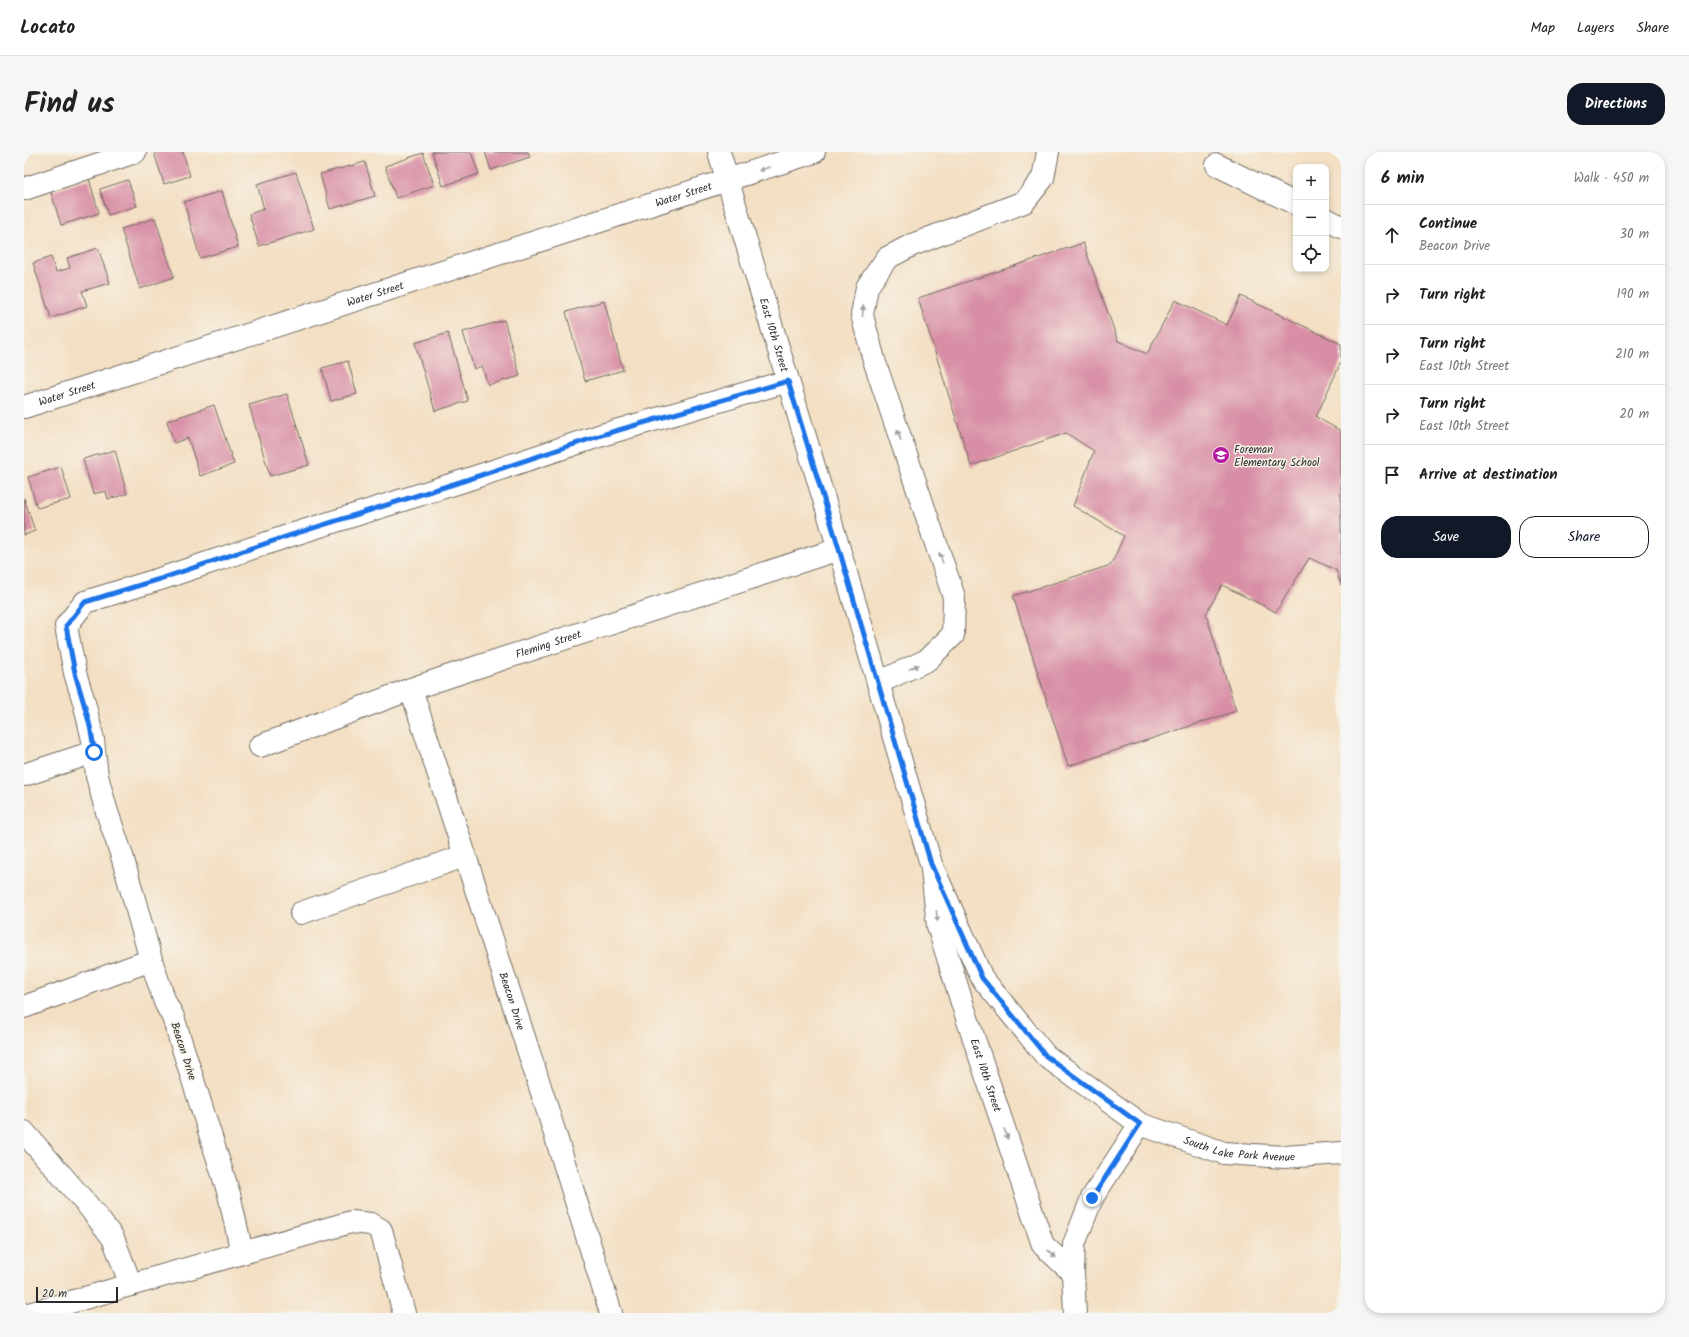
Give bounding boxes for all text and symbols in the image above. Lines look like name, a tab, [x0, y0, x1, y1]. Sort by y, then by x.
text: Locato	[20, 13, 75, 43]
text: Map	[1531, 17, 1555, 39]
text: Layers	[1577, 17, 1615, 39]
text: Share	[1637, 17, 1669, 39]
text: Find us	[24, 82, 115, 127]
button: Directions	[1567, 83, 1665, 125]
map controls	[1293, 164, 1329, 272]
button: +	[1293, 164, 1329, 200]
text: 6 min	[1381, 165, 1425, 192]
one-way arrow	[758, 166, 770, 172]
text: Walk · 450 m	[1574, 168, 1649, 189]
street label: Water Street	[653, 177, 715, 213]
button: −	[1293, 200, 1329, 236]
text: Continue	[1419, 212, 1477, 236]
icon: ahead	[1381, 224, 1403, 246]
text: 30 m	[1620, 224, 1649, 245]
button: locate	[1293, 236, 1329, 272]
text: Beacon Drive	[1419, 236, 1490, 257]
street label: Water Street	[345, 277, 407, 312]
text: Turn right	[1419, 283, 1486, 307]
icon: right	[1381, 284, 1403, 306]
text: 190 m	[1617, 284, 1649, 305]
street label: East 10th Street	[754, 296, 793, 375]
one-way arrow	[860, 305, 866, 317]
text: Turn right	[1419, 332, 1486, 356]
icon: right	[1381, 344, 1403, 366]
text: 210 m	[1615, 344, 1649, 365]
text: East 10th Street	[1419, 356, 1509, 377]
street label: Water Street	[36, 376, 99, 412]
text: Turn right	[1419, 392, 1486, 416]
icon: right	[1381, 404, 1403, 426]
text: 20 m	[1619, 404, 1649, 425]
text: East 10th Street	[1419, 416, 1509, 437]
one-way arrow	[896, 428, 902, 440]
place label: Foreman Elementary School	[1234, 441, 1320, 472]
school or university icon: Foreman Elementary School	[1211, 445, 1231, 465]
text: Arrive at destination	[1419, 463, 1558, 487]
icon: arrive	[1381, 464, 1403, 486]
button: Save	[1381, 516, 1511, 558]
button: Share	[1519, 516, 1649, 558]
one-way arrow	[938, 552, 944, 564]
street label: Fleming Street	[513, 625, 585, 664]
one-way arrow	[908, 664, 919, 670]
route start	[85, 743, 103, 761]
one-way arrow	[934, 910, 940, 923]
street label: Beacon Drive	[493, 970, 529, 1033]
street label: Beacon Drive	[165, 1020, 201, 1083]
street label: East 10th Street	[965, 1036, 1006, 1115]
one-way arrow	[1003, 1128, 1009, 1140]
street label: South Lake Park Avenue	[1181, 1132, 1296, 1167]
route end	[1083, 1189, 1101, 1207]
one-way arrow	[1047, 1249, 1057, 1259]
scale bar	[36, 1285, 118, 1304]
text: 20 m	[42, 1285, 67, 1303]

